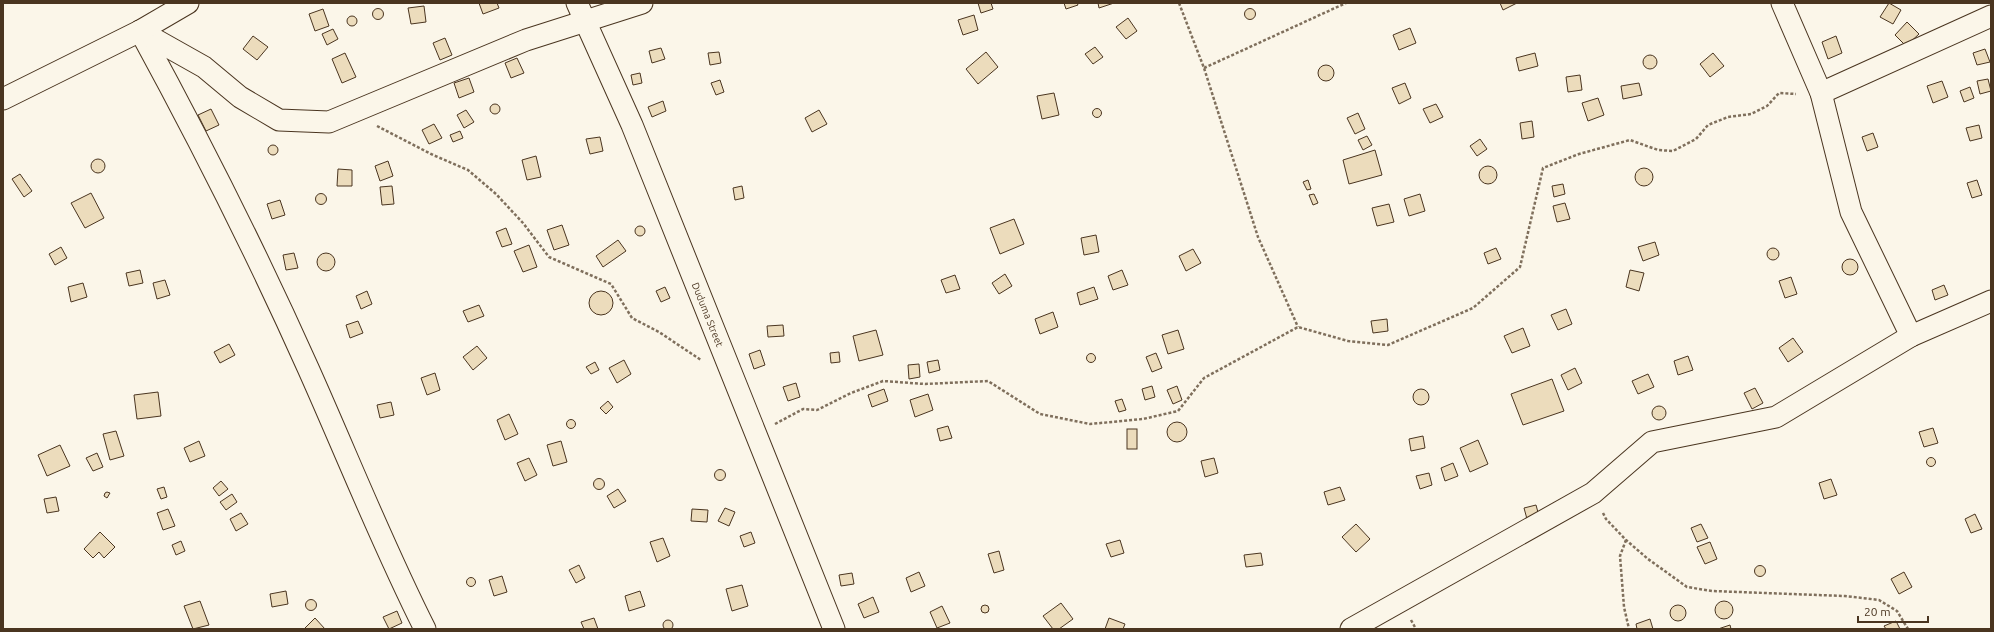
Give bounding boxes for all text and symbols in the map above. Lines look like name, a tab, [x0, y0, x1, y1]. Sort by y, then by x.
street label: Duduma Street	[690, 281, 726, 348]
scale bar	[1858, 598, 1928, 624]
text: 20 m	[1864, 605, 1891, 618]

